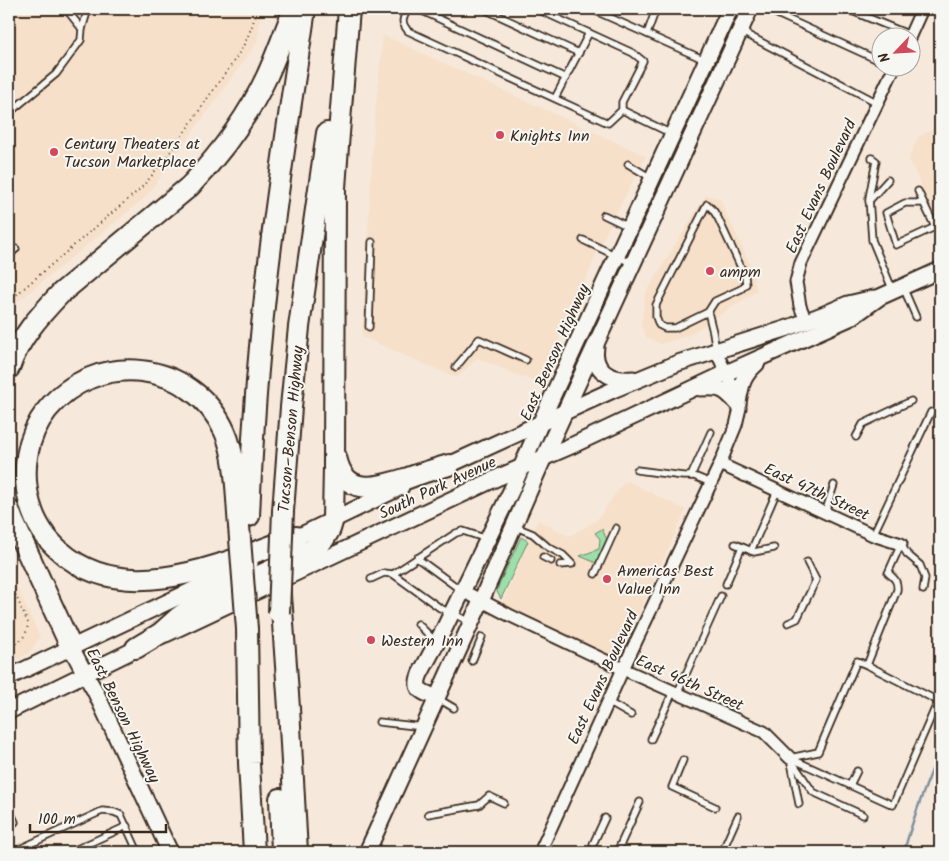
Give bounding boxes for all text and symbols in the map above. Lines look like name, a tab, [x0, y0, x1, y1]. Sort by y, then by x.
north arrow	[872, 28, 922, 78]
text: N	[873, 48, 897, 66]
street label: East Evans Boulevard	[779, 115, 864, 258]
place label: Knights Inn	[510, 124, 589, 149]
marker: Knights Inn	[494, 129, 506, 141]
place label: Century Theaters at Tucson Marketplace	[64, 132, 201, 175]
marker: Century Theaters at Tucson Marketplace	[48, 146, 60, 158]
place label: ampm	[720, 260, 761, 285]
marker: ampm	[704, 265, 716, 277]
street label: East Benson Highway	[514, 280, 597, 425]
street label: Tucson–Benson Highway	[272, 344, 311, 513]
street label: South Park Avenue	[375, 450, 501, 527]
street label: East 47th Street	[759, 457, 874, 528]
place label: Americas Best Value Inn	[617, 559, 715, 602]
marker: Americas Best Value Inn	[601, 573, 613, 585]
street label: East Evans Boulevard	[561, 606, 646, 749]
place label: Western Inn	[381, 629, 463, 654]
marker: Western Inn	[365, 634, 377, 646]
street label: East Benson Highway	[79, 644, 166, 788]
street label: East 46th Street	[631, 648, 748, 719]
scale bar	[30, 801, 166, 833]
text: 100 m	[38, 808, 76, 832]

